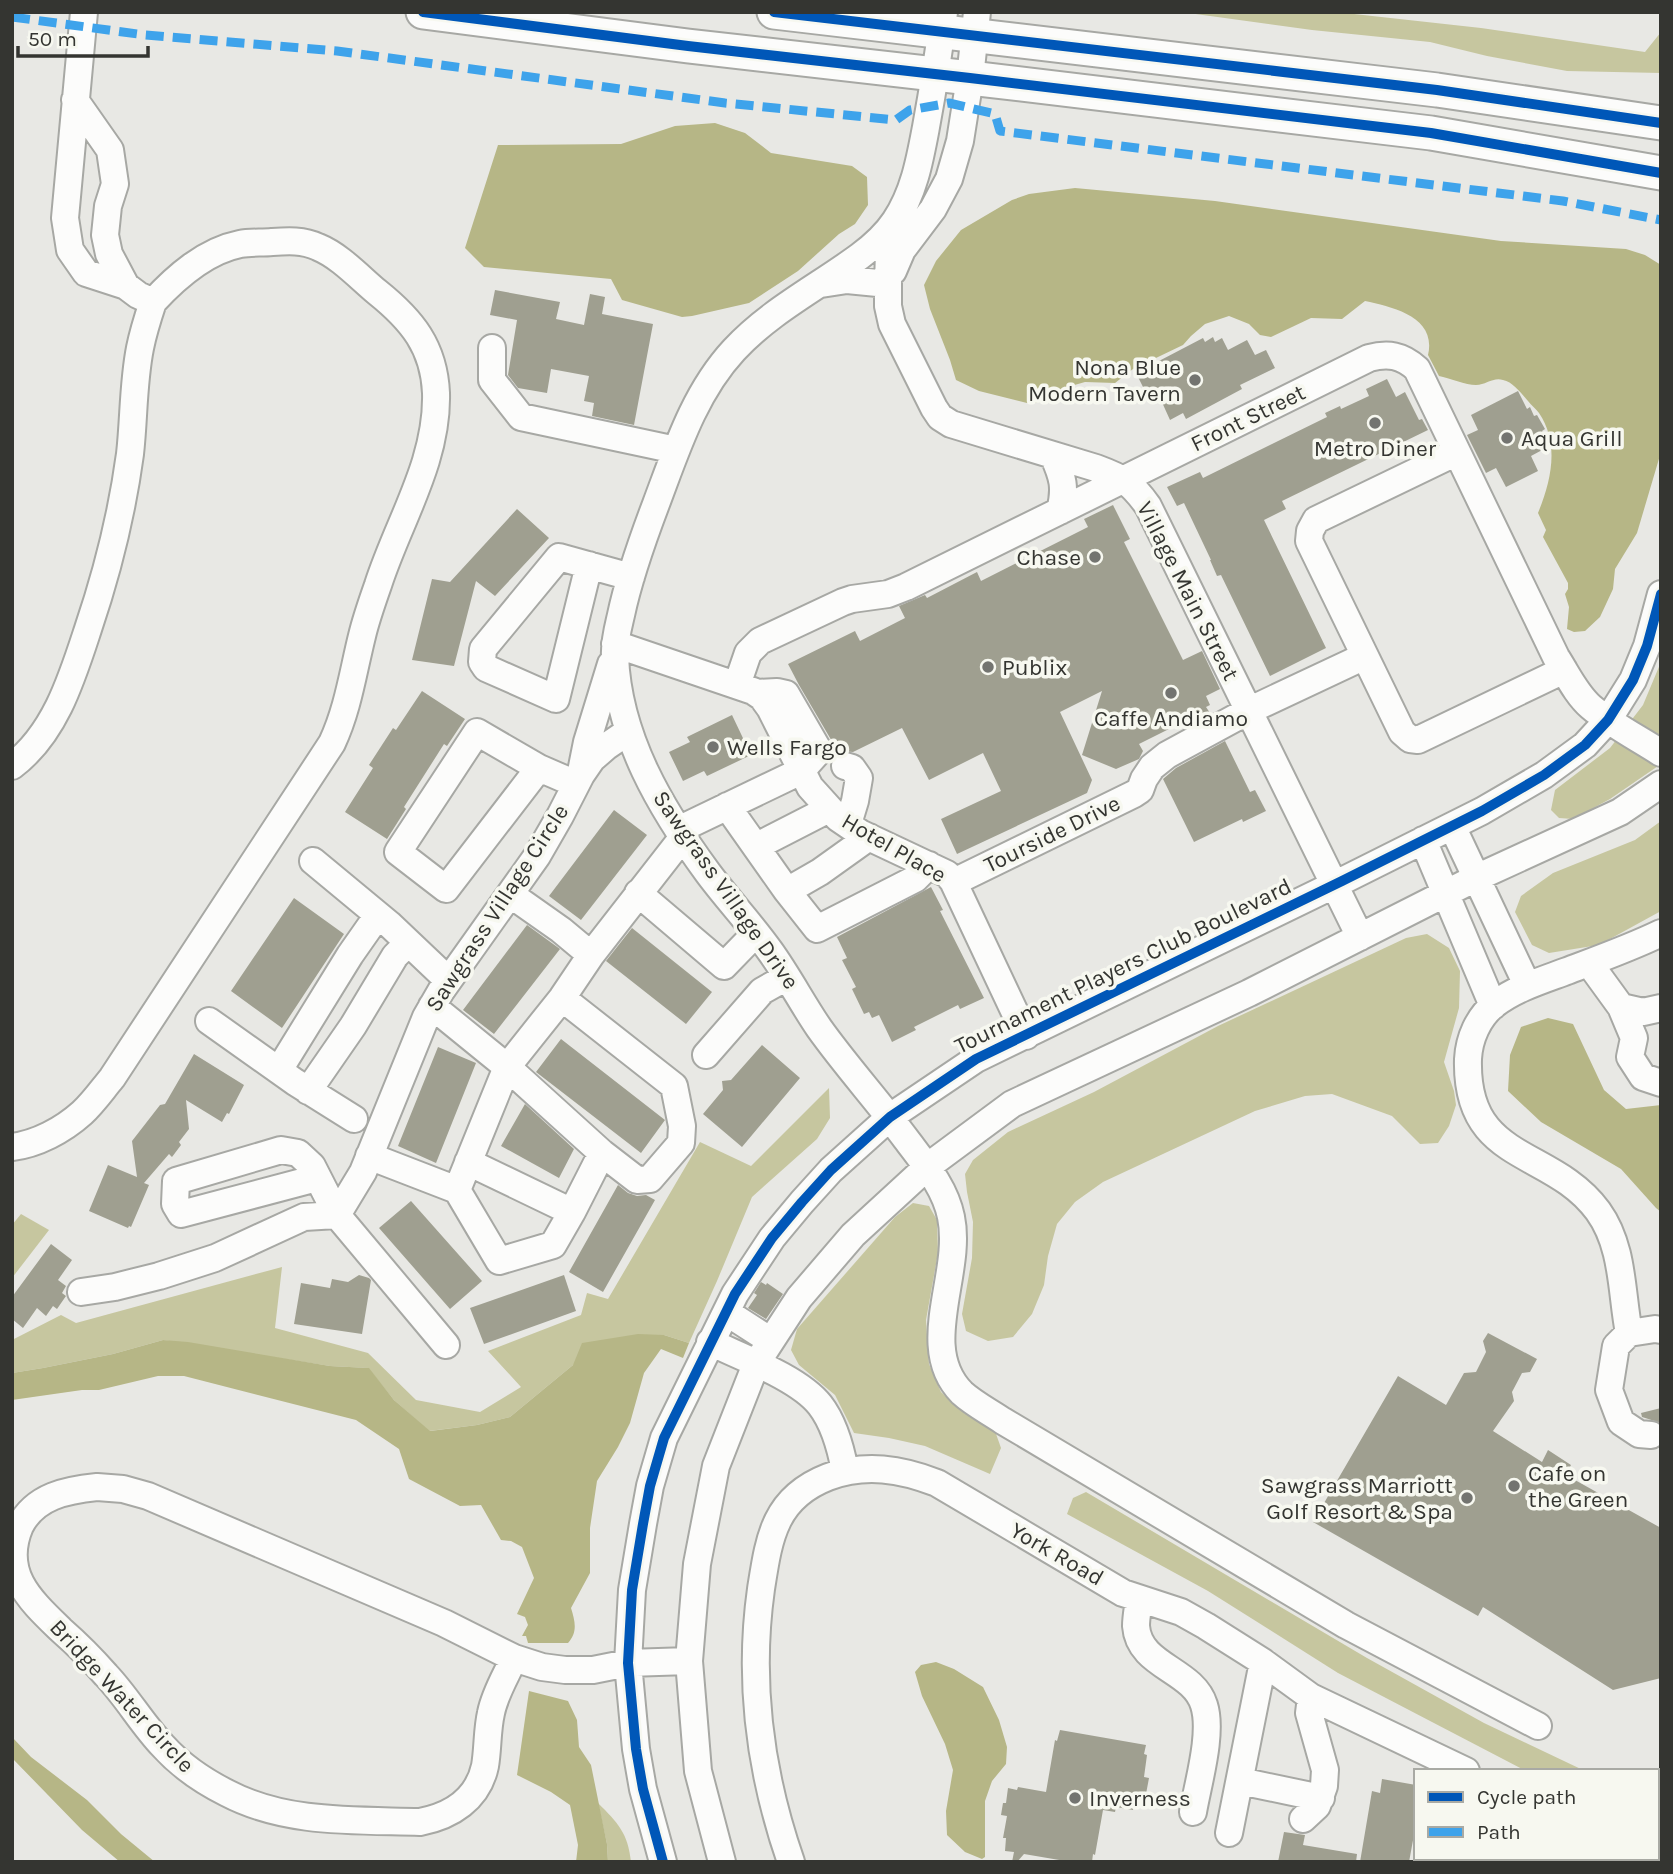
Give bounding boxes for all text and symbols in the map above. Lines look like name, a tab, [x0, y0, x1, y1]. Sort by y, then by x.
scale bar	[18, 14, 147, 58]
text: 50 m	[28, 27, 77, 51]
place label: Nona Blue Modern Tavern	[1028, 354, 1181, 407]
marker: Nona Blue Modern Tavern	[1187, 372, 1203, 388]
street label: Front Street	[1186, 379, 1310, 457]
marker: Metro Diner	[1367, 415, 1383, 431]
place label: Aqua Grill	[1521, 425, 1623, 452]
marker: Aqua Grill	[1499, 430, 1515, 446]
place label: Metro Diner	[1314, 435, 1437, 462]
street label: Village Main Street	[1131, 497, 1245, 685]
place label: Chase	[1016, 544, 1081, 571]
marker: Chase	[1087, 549, 1103, 565]
place label: Publix	[1002, 654, 1068, 681]
marker: Publix	[980, 659, 996, 675]
marker: Caffe Andiamo	[1163, 685, 1179, 701]
place label: Caffe Andiamo	[1094, 705, 1248, 732]
place label: Wells Fargo	[727, 734, 847, 761]
marker: Wells Fargo	[705, 739, 721, 755]
street label: Sawgrass Village Drive	[647, 786, 805, 994]
street label: Tourside Drive	[980, 789, 1124, 879]
street label: Sawgrass Village Circle	[420, 799, 574, 1017]
street label: Hotel Place	[837, 807, 951, 889]
street label: Tournament Players Club Boulevard	[950, 872, 1296, 1060]
place label: Cafe on the Green	[1528, 1460, 1628, 1513]
place label: Sawgrass Marriott Golf Resort & Spa	[1261, 1472, 1453, 1525]
marker: Cafe on the Green	[1506, 1478, 1522, 1494]
marker: Sawgrass Marriott Golf Resort & Spa	[1459, 1490, 1475, 1506]
street label: York Road	[1005, 1516, 1109, 1592]
street label: Bridge Water Circle	[44, 1614, 200, 1778]
legend	[1414, 1769, 1659, 1860]
place label: Inverness	[1089, 1785, 1191, 1812]
text: Cycle path	[1477, 1785, 1577, 1809]
marker: Inverness	[1067, 1790, 1083, 1806]
text: Path	[1477, 1820, 1521, 1844]

